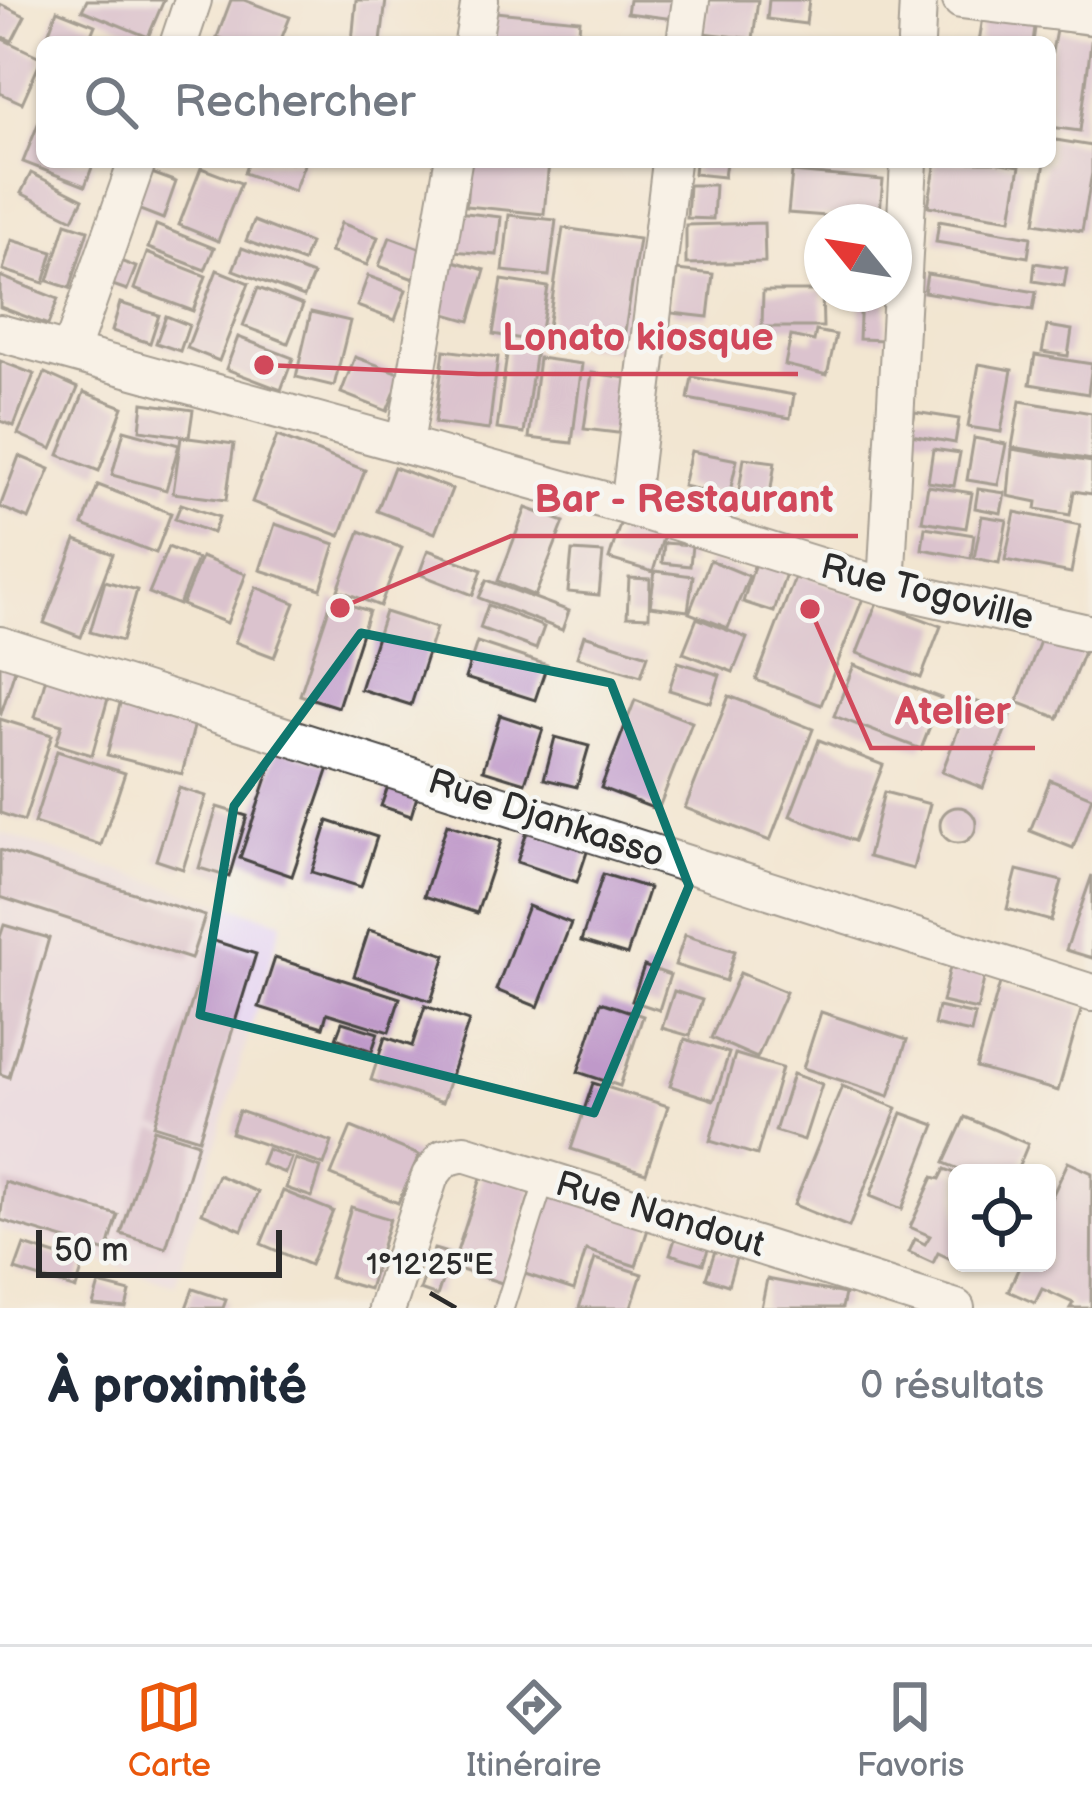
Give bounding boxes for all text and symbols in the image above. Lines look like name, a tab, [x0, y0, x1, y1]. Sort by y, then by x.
search box	[36, 36, 1056, 168]
icon: search	[78, 69, 144, 135]
text: Rechercher	[174, 75, 415, 130]
north arrow	[804, 204, 912, 312]
callout: Lonato kiosque	[478, 299, 798, 374]
text: Lonato kiosque	[502, 315, 774, 362]
callout: Bar - Restaurant	[511, 461, 858, 536]
text: Bar - Restaurant	[534, 477, 834, 524]
street label: Rue Togoville	[816, 546, 1038, 640]
callout: Atelier	[871, 673, 1035, 748]
text: Atelier	[894, 689, 1012, 736]
street label: Rue Djankasso	[423, 761, 669, 877]
street label: Rue Nandout	[550, 1163, 770, 1267]
map controls	[948, 1164, 1056, 1272]
button: locate	[948, 1164, 1056, 1272]
scale bar	[36, 1224, 282, 1277]
text: 50 m	[54, 1231, 129, 1271]
text: 1°12'25"E	[366, 1247, 494, 1283]
text: À proximité	[48, 1356, 307, 1417]
text: 0 résultats	[860, 1363, 1044, 1410]
tab: Carte	[128, 1674, 211, 1786]
tab: Itinéraire	[466, 1674, 601, 1786]
tab: Favoris	[857, 1674, 964, 1786]

